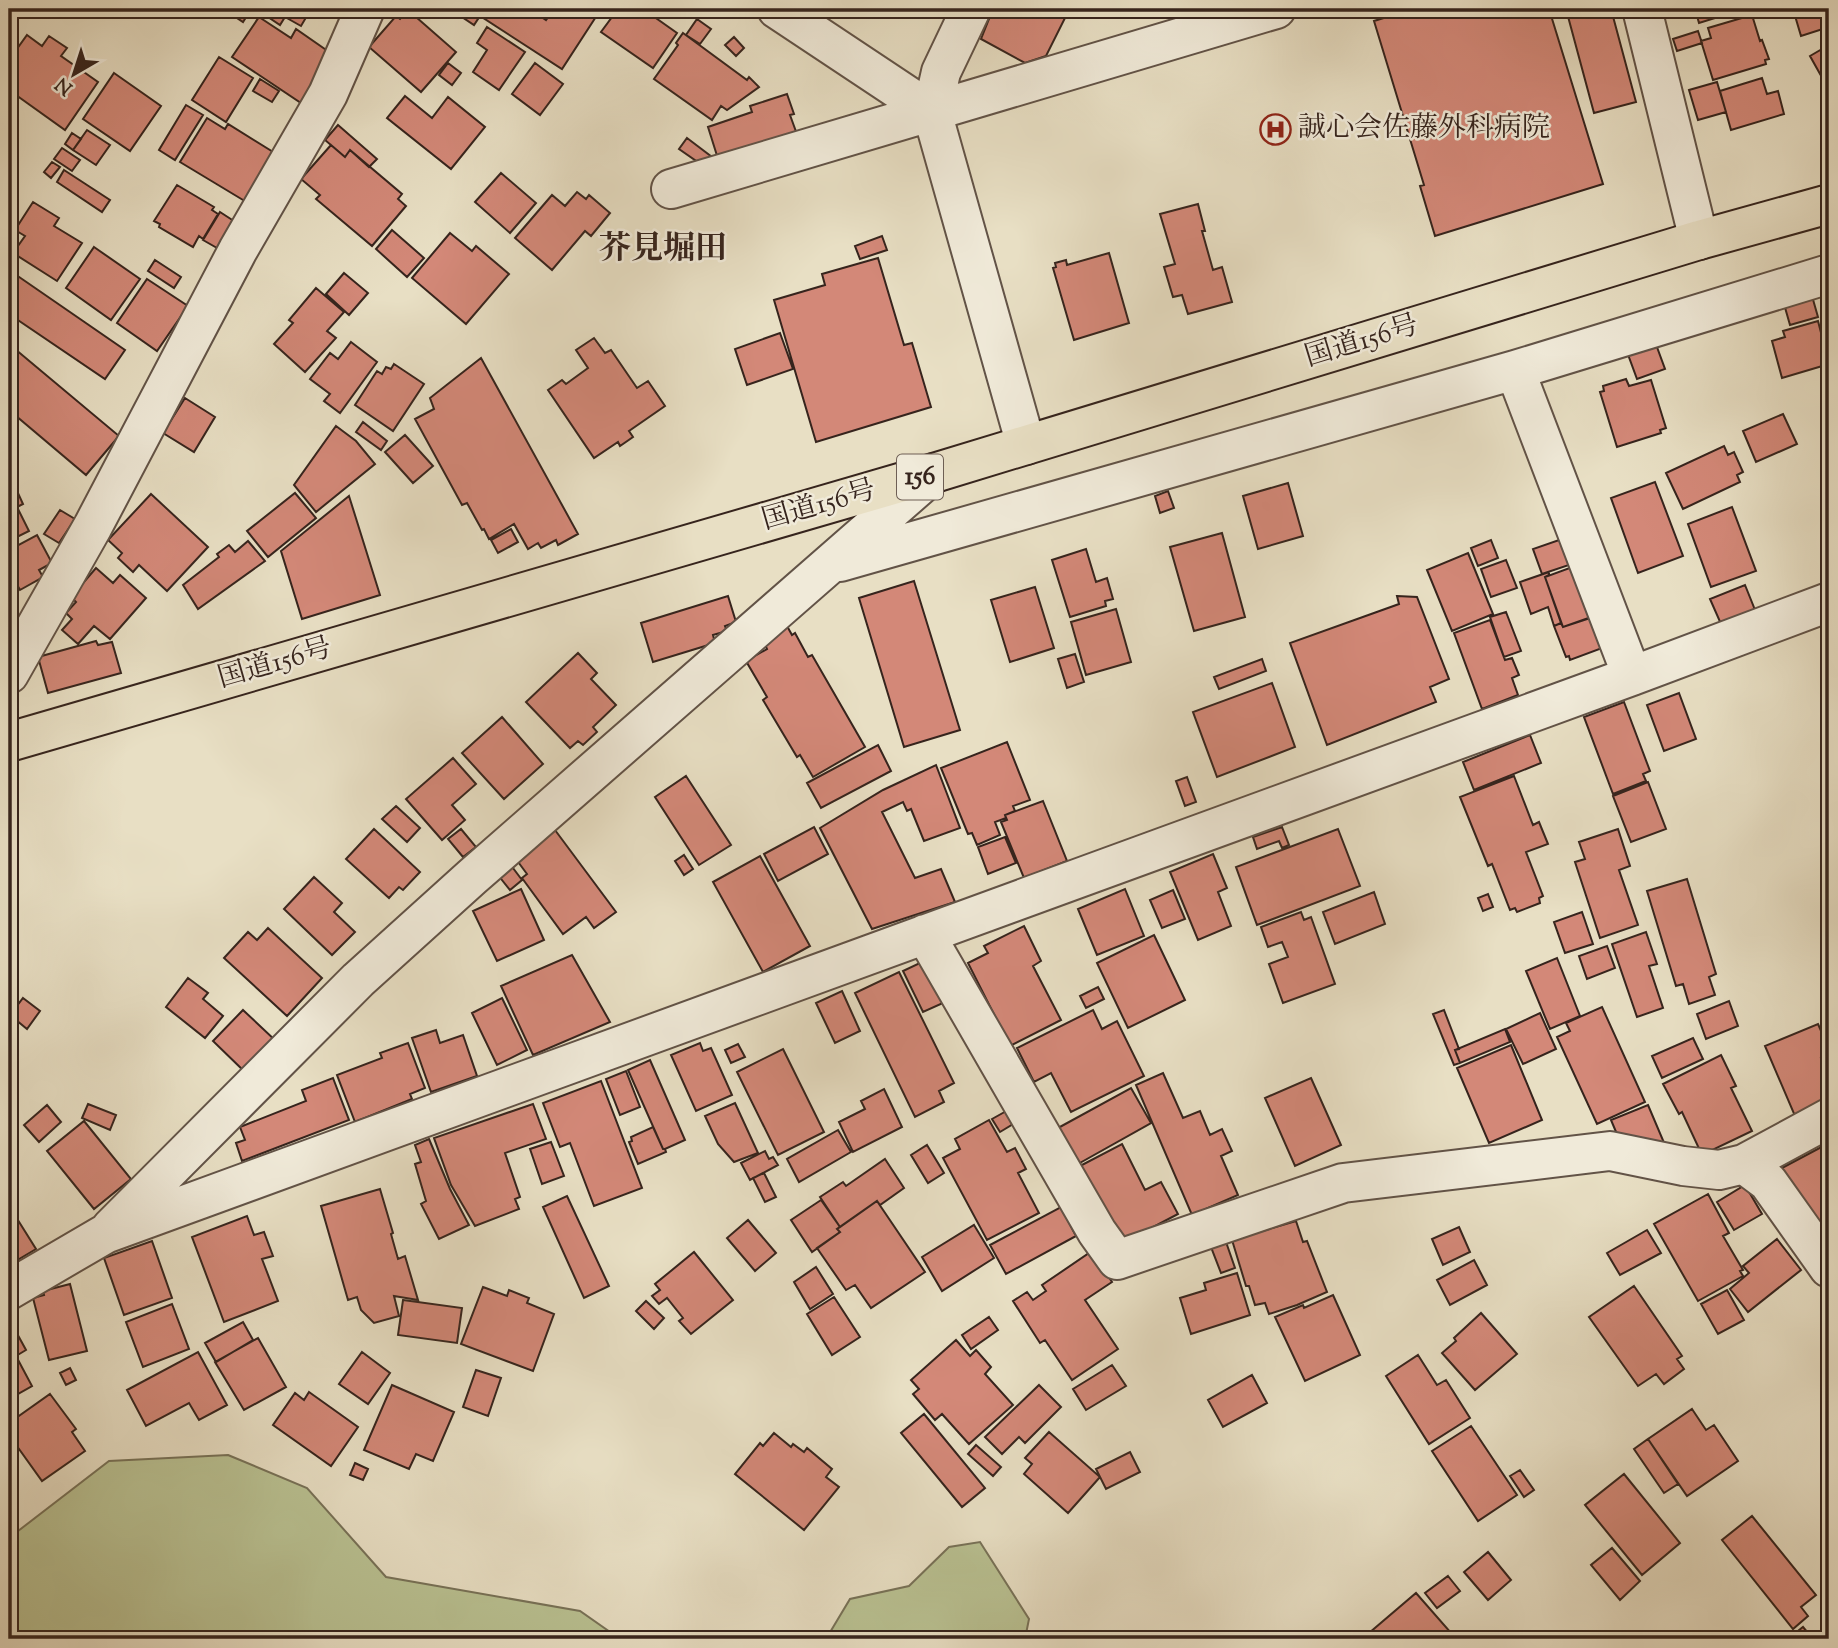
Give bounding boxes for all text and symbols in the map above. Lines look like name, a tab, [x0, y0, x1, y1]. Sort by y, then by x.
north arrow	[38, 38, 108, 108]
text: N	[50, 70, 79, 101]
place label: 誠心会佐藤外科病院	[1298, 109, 1550, 149]
hospital icon: 誠心会佐藤外科病院	[1258, 112, 1292, 146]
district label: 芥見堀田	[599, 227, 727, 273]
street label: 国道156号	[1300, 306, 1424, 378]
road number: 156	[897, 454, 943, 499]
street label: 国道156号	[757, 471, 881, 541]
street label: 国道156号	[213, 629, 337, 699]

